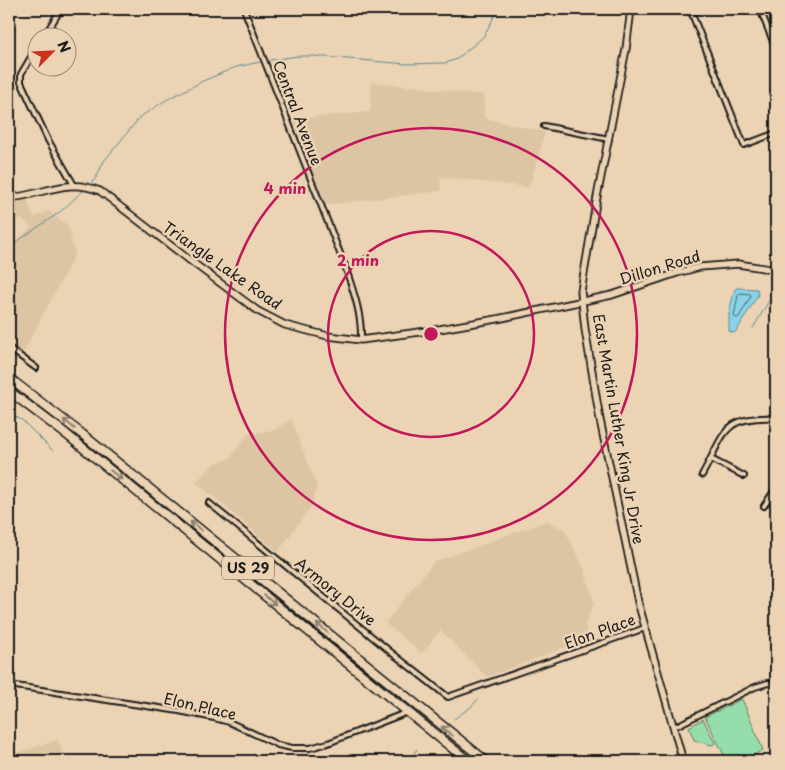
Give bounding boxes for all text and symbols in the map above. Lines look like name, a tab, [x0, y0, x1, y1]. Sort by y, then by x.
north arrow	[28, 28, 78, 78]
text: N	[52, 37, 76, 56]
street label: Central Avenue	[268, 57, 329, 168]
text: 4 min	[264, 176, 306, 199]
street label: Triangle Lake Road	[159, 215, 287, 315]
street label: Dillon Road	[616, 243, 703, 290]
text: 2 min	[337, 248, 379, 271]
street label: East Martin Luther King Jr Drive	[588, 312, 651, 546]
centre of rings	[422, 325, 440, 343]
one-way arrow	[63, 418, 76, 429]
one-way arrow	[110, 469, 123, 480]
one-way arrow	[189, 520, 202, 531]
street label: Armory Drive	[290, 551, 381, 631]
road number: US 29	[222, 556, 274, 580]
one-way arrow	[263, 594, 276, 605]
street label: Elon Place	[561, 607, 638, 654]
one-way arrow	[315, 623, 328, 634]
street label: Elon Place	[162, 686, 239, 725]
one-way arrow	[441, 725, 454, 737]

